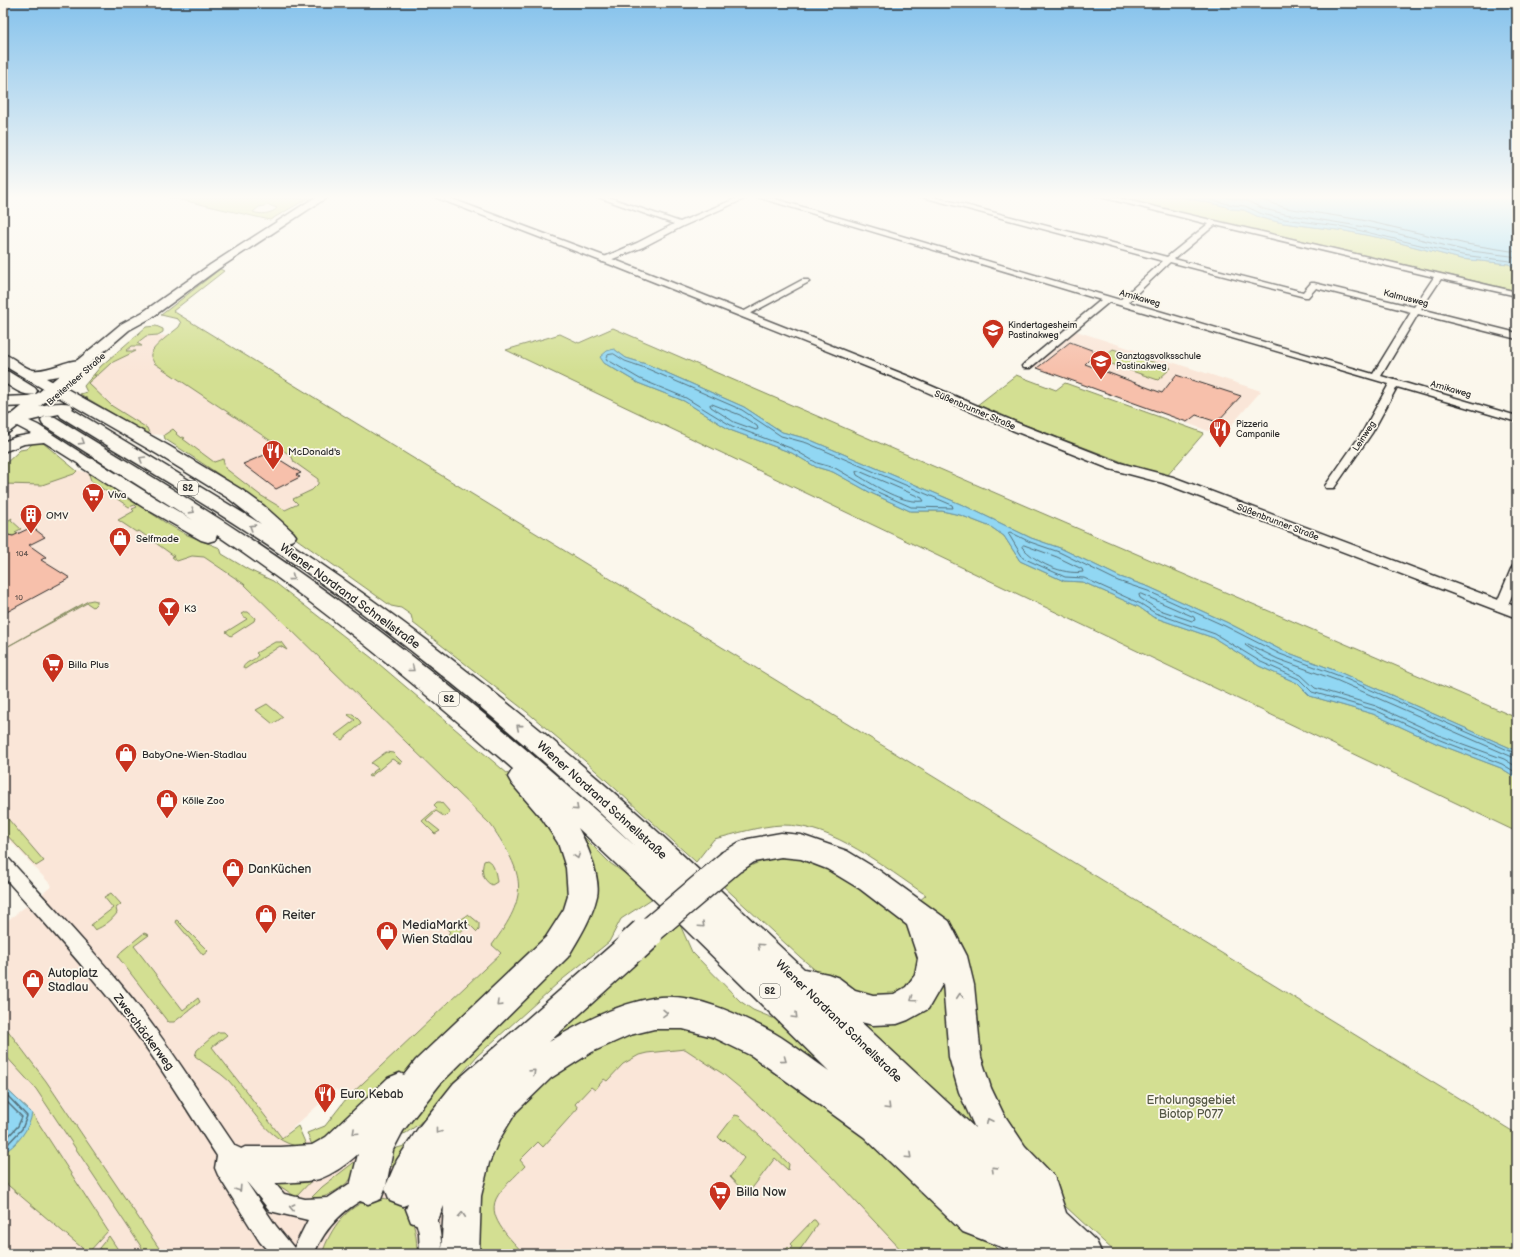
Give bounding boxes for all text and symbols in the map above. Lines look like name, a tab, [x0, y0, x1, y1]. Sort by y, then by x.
street label: Arnikaweg	[1118, 287, 1161, 310]
street label: Kalmusweg	[1382, 288, 1430, 309]
school or university icon: Kindertagesheim Pastinakweg	[980, 317, 1006, 350]
place label: Kindertagesheim Pastinakweg	[1008, 320, 1077, 341]
school or university icon: Ganztagsvolksschule Pastinakweg	[1088, 348, 1114, 381]
street label: Breitenleer Straße	[45, 350, 109, 408]
place label: Ganztagsvolksschule Pastinakweg	[1116, 351, 1202, 372]
street label: Arnikaweg	[1429, 378, 1472, 401]
street label: Süßenbrunner Straße	[933, 388, 1018, 433]
restaurant icon: Pizzeria Campanile	[1207, 416, 1233, 449]
place label: Pizzeria Campanile	[1236, 419, 1280, 440]
street label: Leinweg	[1351, 419, 1378, 453]
one-way arrow	[78, 437, 85, 445]
restaurant icon: McDonald's	[260, 438, 286, 471]
place label: McDonald's	[288, 446, 341, 458]
one-way arrow	[139, 457, 146, 464]
supermarket icon: Viva	[80, 481, 106, 514]
road number: S2	[178, 481, 198, 495]
place label: Viva	[108, 489, 127, 501]
building icon: OMV	[18, 502, 44, 535]
street label: Süßenbrunner Straße	[1235, 502, 1321, 543]
one-way arrow	[188, 506, 195, 514]
place label: OMV	[46, 510, 69, 522]
shop icon: Selfmade	[107, 525, 133, 558]
one-way arrow	[249, 525, 256, 532]
place label: Selfmade	[136, 533, 179, 545]
street label: Wiener Nordrand Schnellstraße	[277, 540, 423, 652]
house number: 104	[16, 549, 28, 558]
one-way arrow	[288, 573, 295, 580]
house number: 10	[15, 593, 23, 602]
bar icon: K3	[156, 595, 182, 628]
place label: K3	[184, 603, 197, 615]
supermarket icon: Billa Plus	[40, 651, 66, 684]
place label: Billa Plus	[68, 659, 109, 671]
one-way arrow	[408, 665, 415, 672]
road number: S2	[439, 692, 459, 706]
one-way arrow	[516, 724, 523, 731]
street label: Wiener Nordrand Schnellstraße	[534, 738, 670, 863]
shop icon: BabyOne-Wien-Stadlau	[113, 741, 139, 774]
place label: BabyOne-Wien-Stadlau	[142, 749, 247, 761]
shop icon: Kölle Zoo	[154, 787, 180, 820]
place label: Kölle Zoo	[182, 795, 225, 807]
one-way arrow	[571, 804, 579, 811]
one-way arrow	[572, 852, 581, 859]
shop icon: DanKüchen	[220, 856, 246, 889]
place label: DanKüchen	[248, 862, 312, 877]
shop icon: Reiter	[253, 902, 279, 935]
place label: Reiter	[282, 908, 316, 923]
place label: MediaMarkt Wien Stadlau	[402, 918, 472, 947]
shop icon: MediaMarkt Wien Stadlau	[374, 919, 400, 952]
one-way arrow	[697, 921, 705, 928]
one-way arrow	[757, 943, 765, 951]
street label: Wiener Nordrand Schnellstraße	[772, 957, 905, 1086]
place label: Autoplatz Stadlau	[48, 966, 98, 995]
shop icon: Autoplatz Stadlau	[20, 967, 46, 1000]
road number: S2	[760, 984, 780, 998]
street label: Zwerchäckerweg	[109, 990, 177, 1074]
one-way arrow	[955, 993, 964, 999]
one-way arrow	[911, 994, 918, 1001]
one-way arrow	[496, 999, 504, 1006]
one-way arrow	[662, 1009, 668, 1017]
one-way arrow	[790, 1011, 798, 1019]
one-way arrow	[779, 1055, 786, 1062]
one-way arrow	[528, 1070, 536, 1077]
restaurant icon: Euro Kebab	[312, 1081, 338, 1114]
place label: Euro Kebab	[340, 1087, 404, 1102]
park label: Erholungsgebiet Biotop P077	[1146, 1093, 1236, 1122]
one-way arrow	[883, 1102, 891, 1110]
one-way arrow	[986, 1118, 994, 1125]
one-way arrow	[435, 1126, 442, 1133]
one-way arrow	[352, 1127, 360, 1135]
one-way arrow	[904, 1151, 911, 1158]
one-way arrow	[991, 1166, 999, 1174]
supermarket icon: Billa Now	[707, 1179, 733, 1212]
one-way arrow	[234, 1185, 241, 1192]
place label: Billa Now	[736, 1185, 786, 1200]
one-way arrow	[289, 1203, 296, 1211]
one-way arrow	[457, 1212, 466, 1218]

